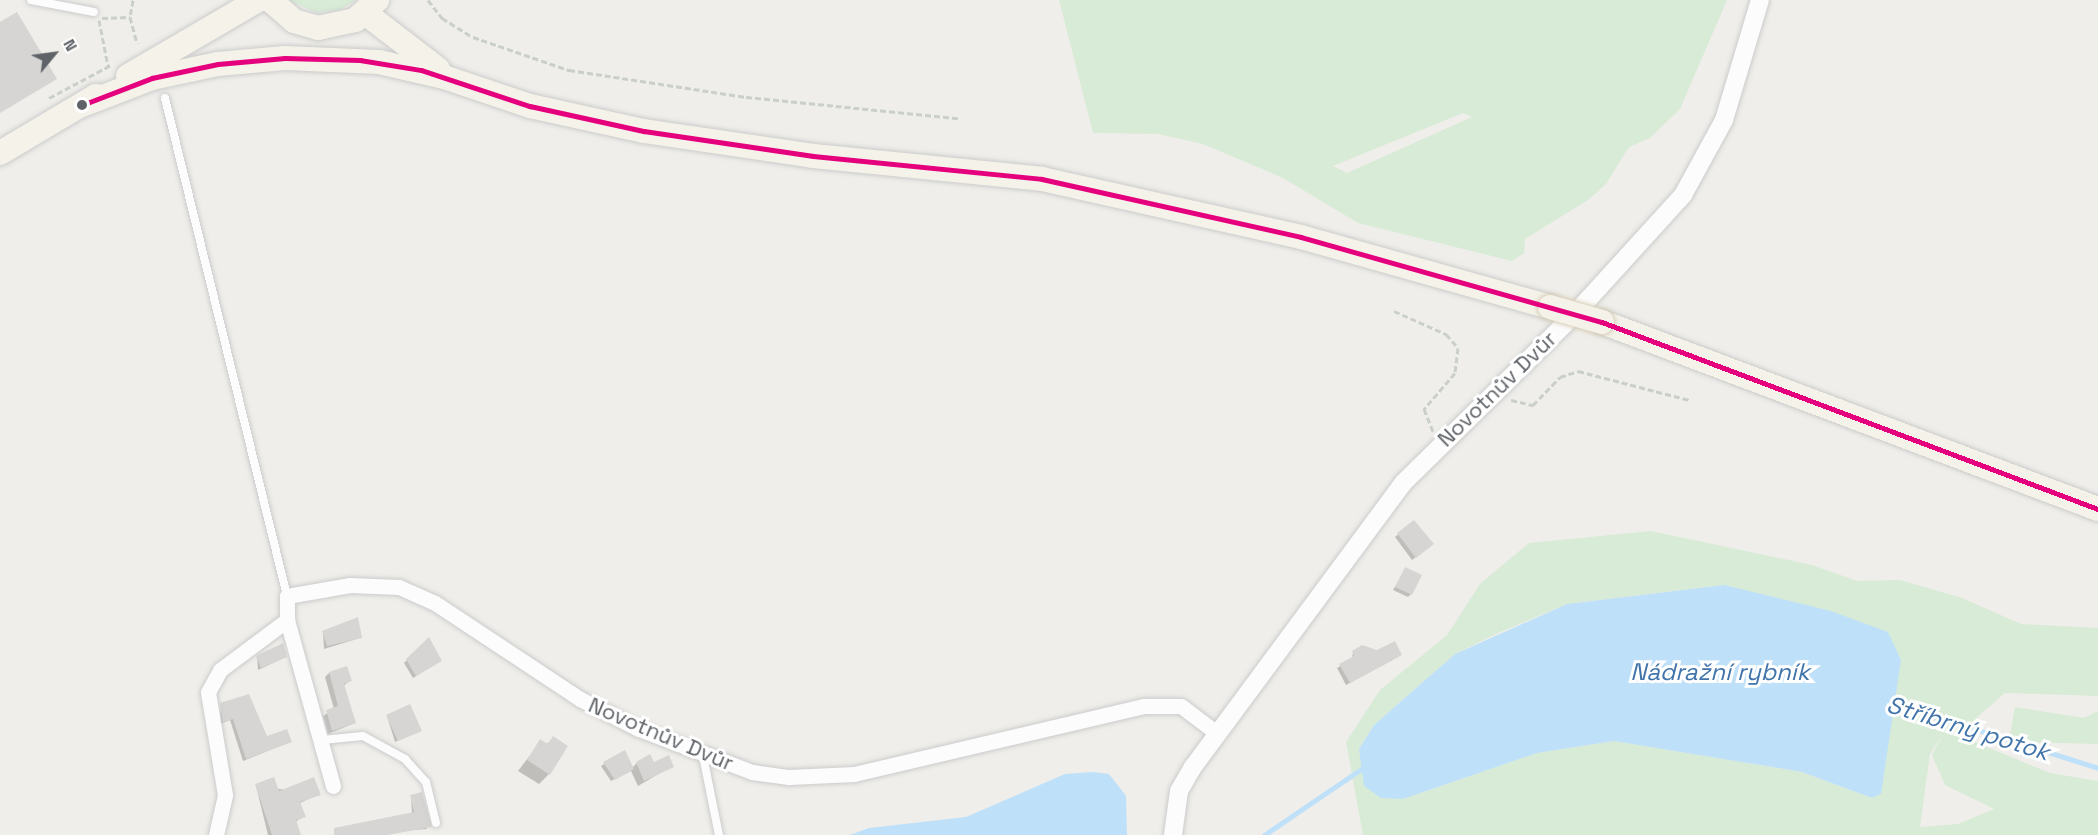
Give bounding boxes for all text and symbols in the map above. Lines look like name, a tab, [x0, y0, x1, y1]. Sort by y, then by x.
north arrow	[24, 24, 84, 84]
text: N	[58, 35, 82, 55]
unlabelled marker	[76, 99, 88, 111]
street label: Novotnův Dvůr	[1432, 326, 1562, 452]
water label: Nádražní rybník	[1630, 658, 1810, 686]
water label: Stříbrný potok	[1883, 690, 2053, 766]
street label: Novotnův Dvůr	[585, 692, 737, 776]

